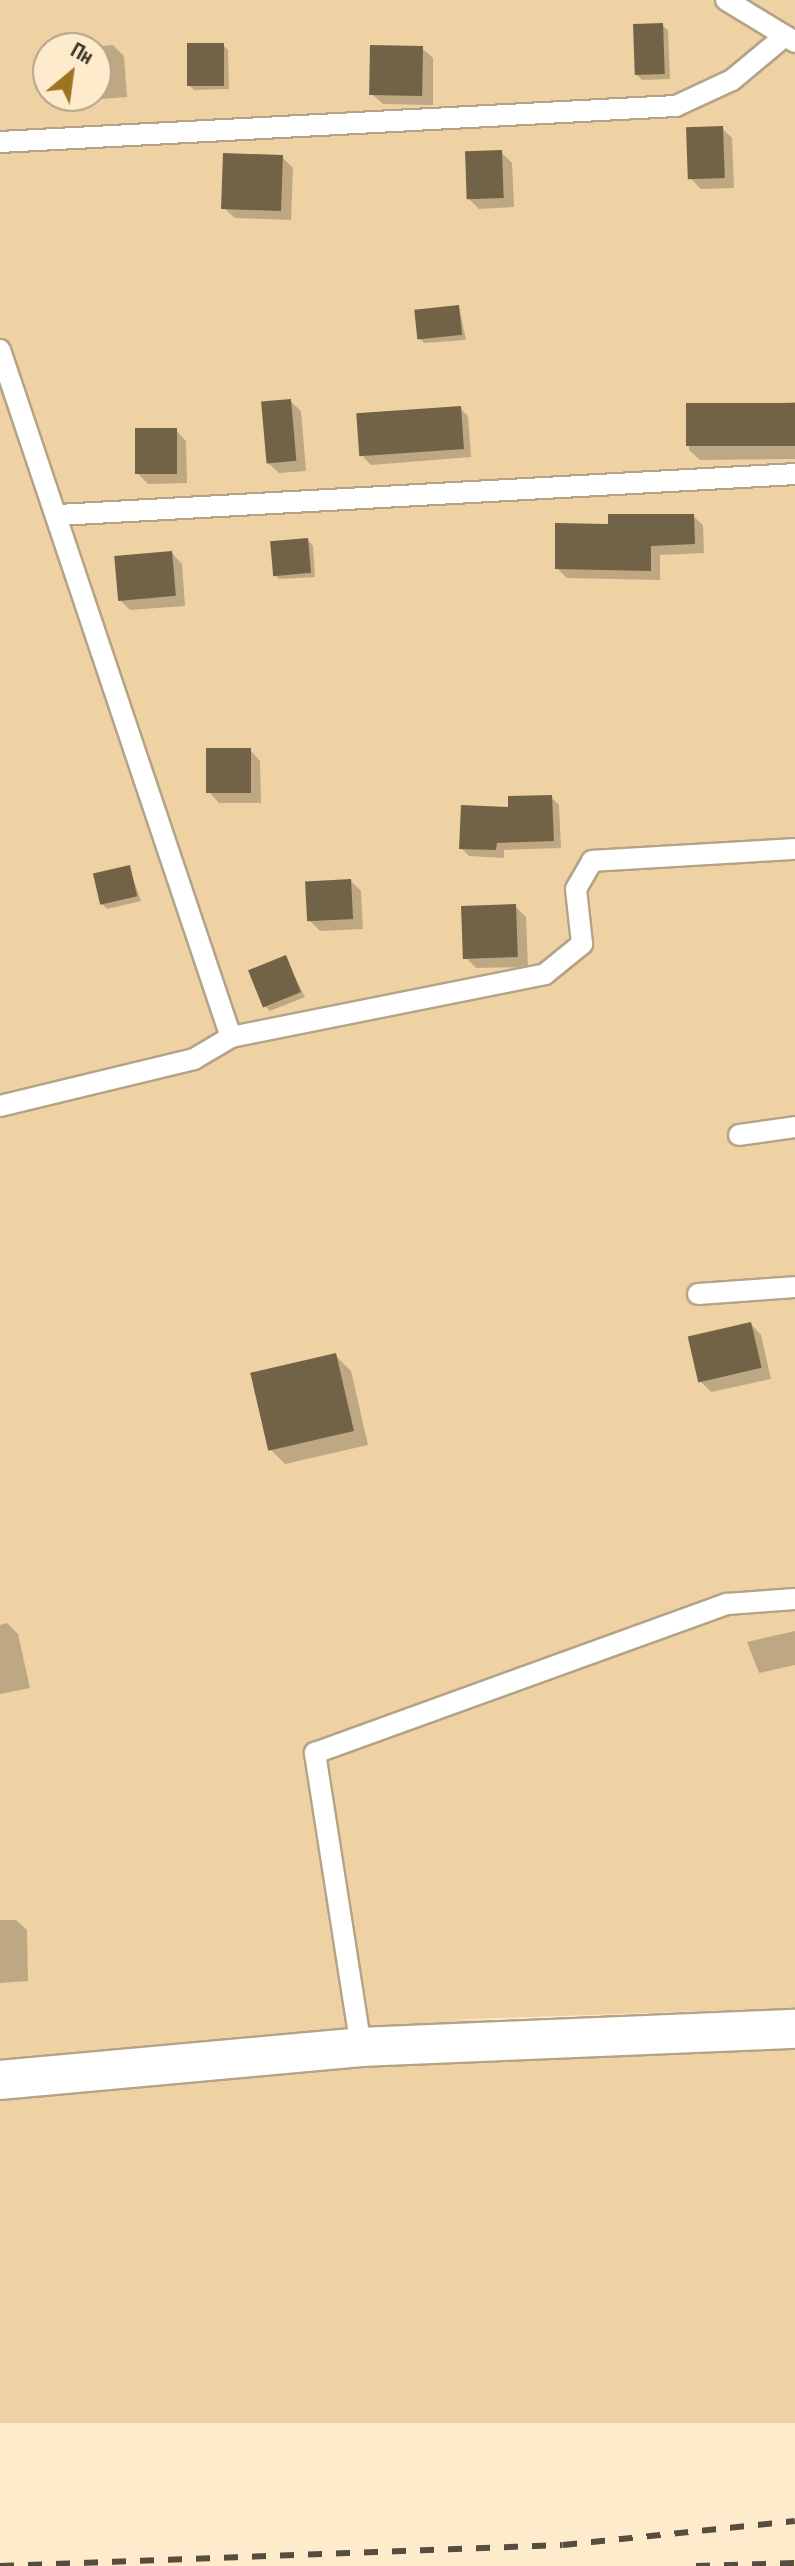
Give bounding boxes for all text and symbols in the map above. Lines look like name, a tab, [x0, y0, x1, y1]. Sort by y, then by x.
north arrow	[32, 32, 112, 112]
text: Пн	[67, 35, 99, 70]

